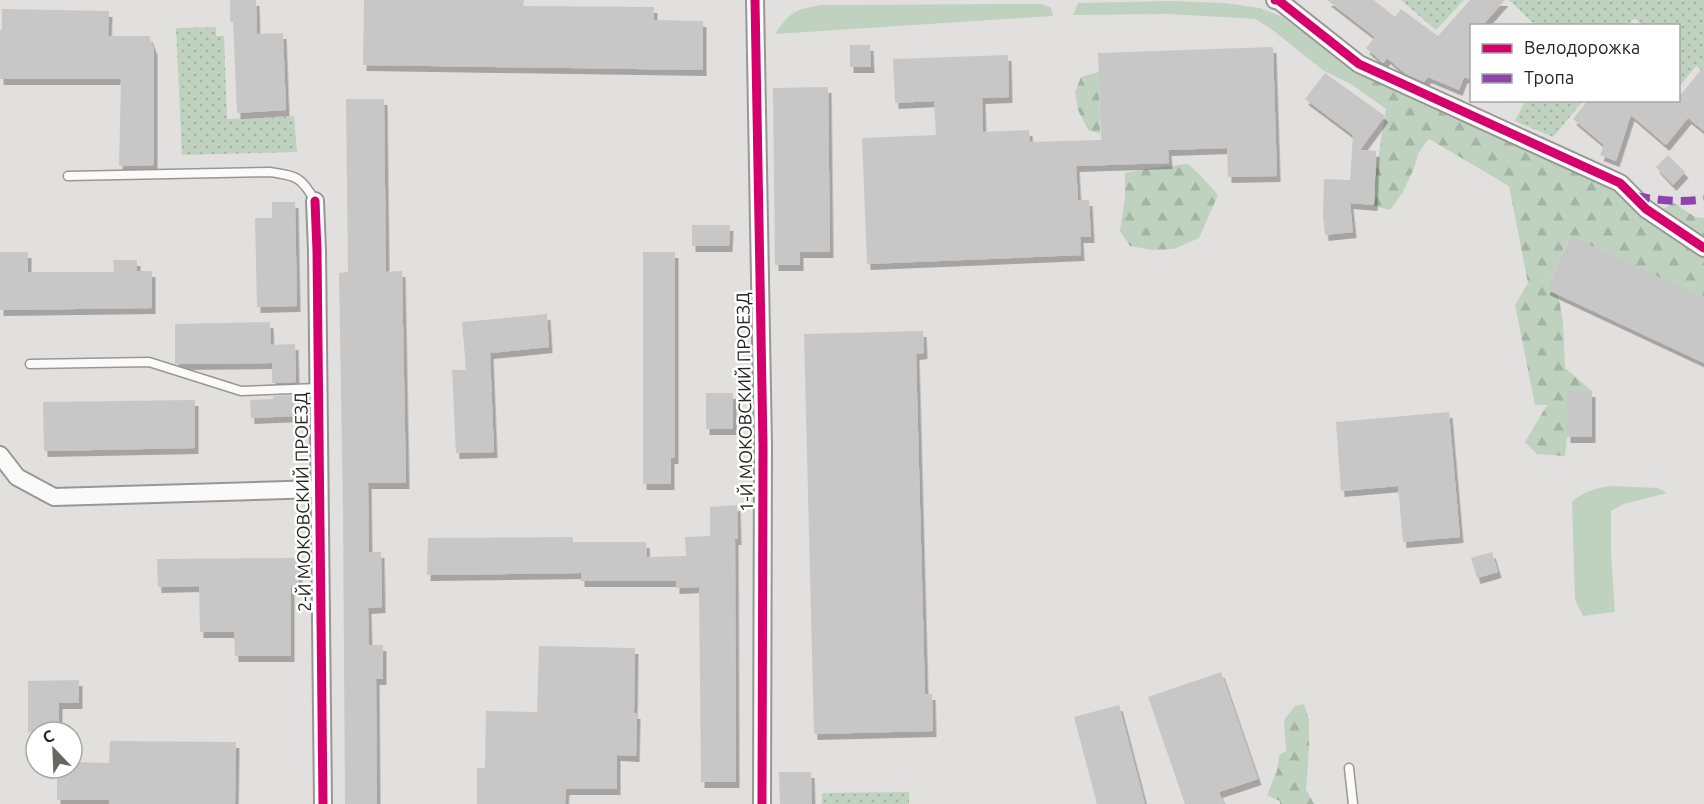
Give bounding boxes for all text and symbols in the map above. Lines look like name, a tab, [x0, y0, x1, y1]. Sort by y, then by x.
legend	[1470, 24, 1680, 102]
text: Велодорожка	[1524, 37, 1640, 57]
text: Тропа	[1524, 67, 1574, 87]
street label: 1-Й МОКОВСКИЙ ПРОЕЗД	[732, 292, 756, 512]
street label: 2-Й МОКОВСКИЙ ПРОЕЗД	[290, 392, 314, 612]
north arrow	[24, 720, 84, 780]
text: С	[40, 726, 56, 746]

